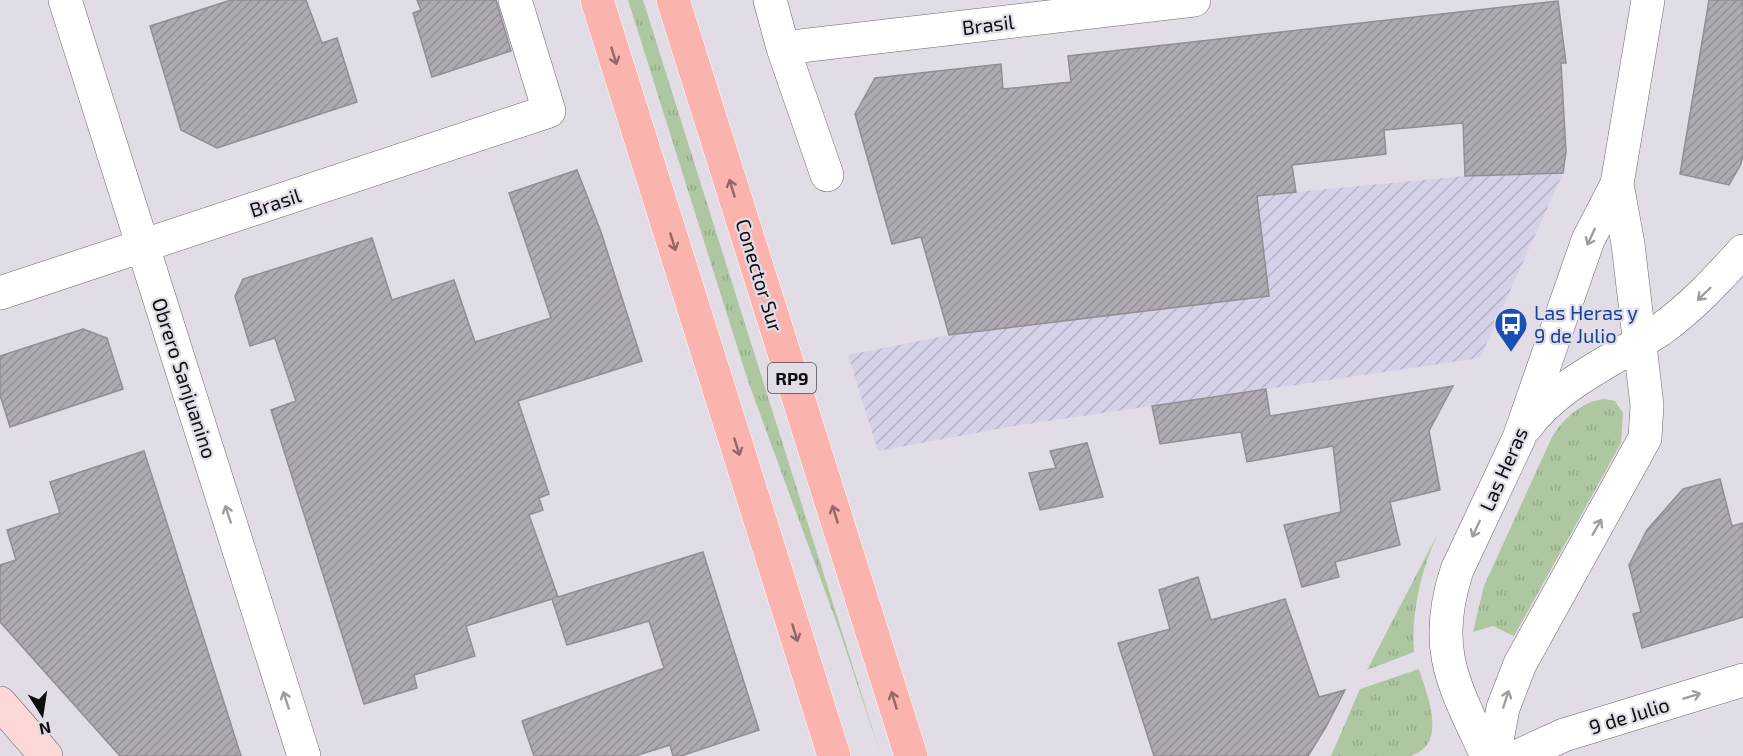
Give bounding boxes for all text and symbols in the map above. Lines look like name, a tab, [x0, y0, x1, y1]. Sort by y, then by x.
street label: Brasil	[960, 9, 1016, 39]
one-way arrow	[610, 46, 621, 65]
one-way arrow	[726, 179, 737, 198]
street label: Brasil	[246, 182, 304, 222]
street label: Conector Sur	[731, 216, 789, 334]
one-way arrow	[1584, 227, 1596, 245]
one-way arrow	[668, 232, 679, 251]
one-way arrow	[1697, 287, 1712, 301]
street label: Obrero Sanjuanino	[148, 295, 222, 461]
place label: Las Heras y 9 de Julio	[1534, 300, 1638, 347]
bus stop icon: Las Heras y 9 de Julio	[1493, 306, 1529, 353]
road number: RP9	[768, 363, 816, 393]
street label: Las Heras	[1474, 423, 1532, 515]
one-way arrow	[732, 437, 743, 456]
one-way arrow	[221, 505, 232, 524]
one-way arrow	[829, 505, 840, 524]
one-way arrow	[1591, 519, 1603, 536]
one-way arrow	[1469, 520, 1481, 538]
one-way arrow	[791, 623, 802, 642]
north arrow	[12, 684, 72, 744]
one-way arrow	[1682, 689, 1701, 700]
one-way arrow	[1501, 690, 1512, 709]
one-way arrow	[280, 691, 291, 710]
one-way arrow	[887, 691, 898, 710]
street label: 9 de Julio	[1586, 691, 1672, 739]
text: N	[38, 719, 53, 740]

